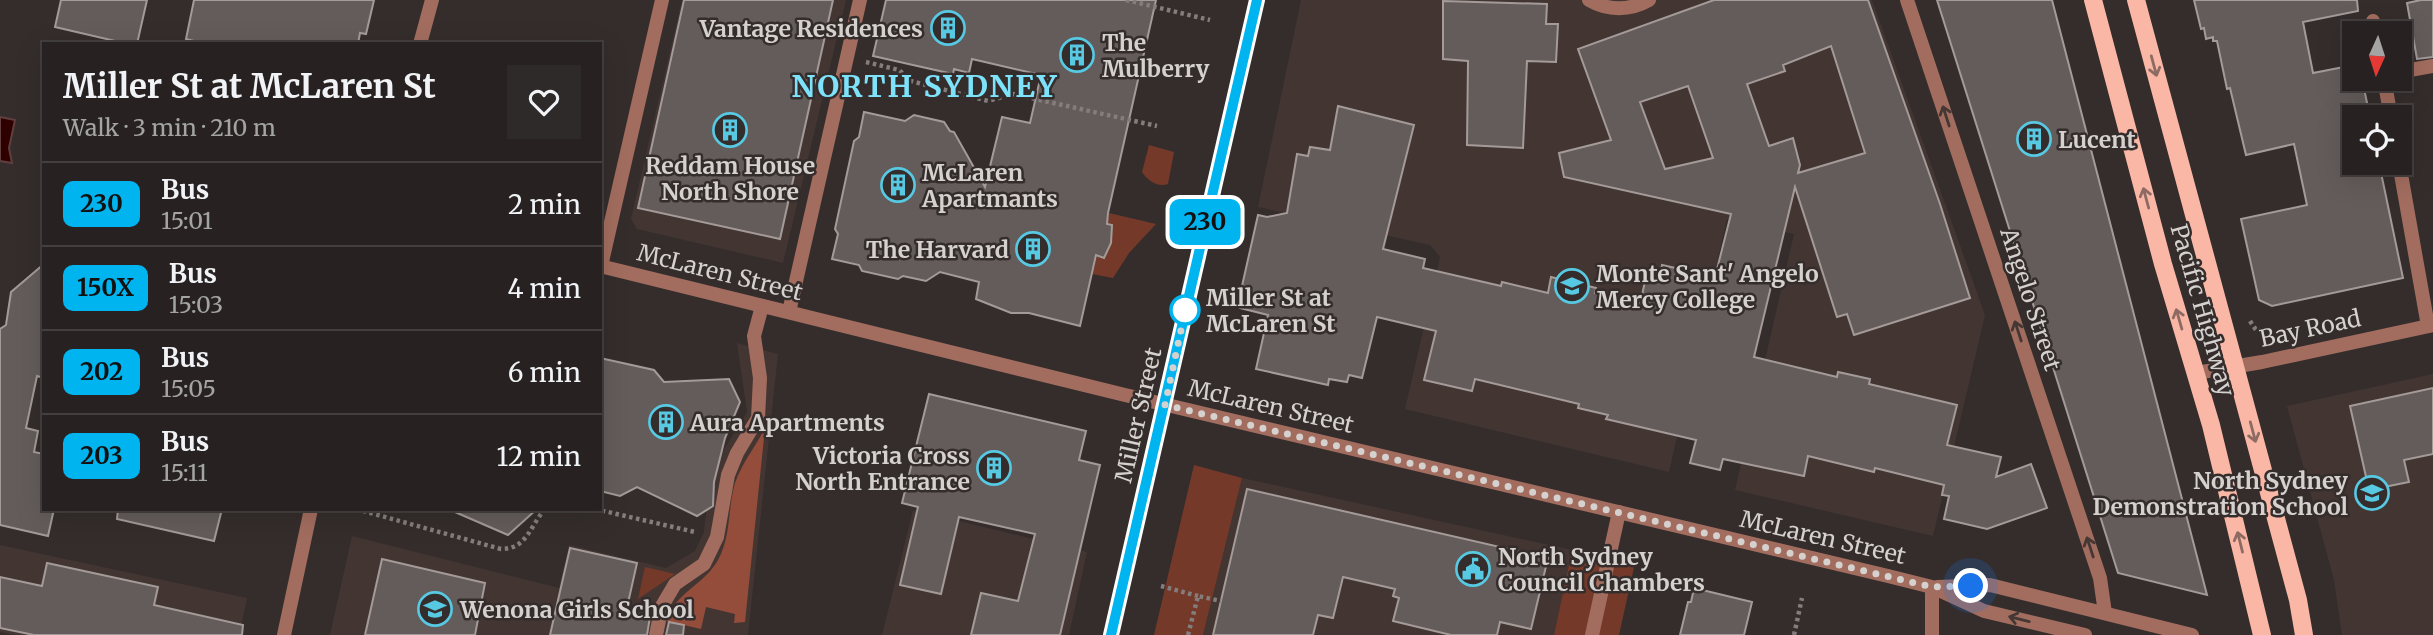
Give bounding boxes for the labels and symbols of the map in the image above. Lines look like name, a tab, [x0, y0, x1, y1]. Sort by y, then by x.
building icon: Vantage Residences	[929, 9, 967, 47]
place label: Vantage Residences	[699, 14, 923, 43]
north arrow	[2342, 21, 2412, 91]
place label: The Mulberry	[1102, 28, 1210, 83]
building icon: The Mulberry	[1058, 36, 1096, 74]
one-way arrow	[2148, 54, 2161, 77]
district label: NORTH SYDNEY	[792, 67, 1058, 105]
one-way arrow	[1938, 105, 1951, 127]
building icon: Reddam House North Shore	[711, 111, 749, 149]
building icon: Lucent	[2015, 120, 2053, 158]
place label: Lucent	[2058, 125, 2136, 154]
place label: Reddam House North Shore	[645, 151, 815, 206]
place label: McLaren Apartmants	[921, 158, 1058, 213]
building icon: McLaren Apartmants	[879, 166, 917, 204]
one-way arrow	[2138, 187, 2151, 209]
line badge: 230	[1165, 199, 1245, 245]
street label: Pacific Highway	[2165, 221, 2242, 400]
street label: Angelo Street	[1994, 223, 2068, 374]
building icon: The Harvard	[1014, 230, 1052, 268]
place label: The Harvard	[866, 235, 1009, 264]
street label: McLaren Street	[634, 237, 806, 307]
place label: Monte Sant' Angelo Mercy College	[1596, 259, 1819, 314]
school or university icon: Monte Sant' Angelo Mercy College	[1553, 267, 1591, 305]
place label: Miller St at McLaren St	[1206, 283, 1335, 338]
marker: Miller St at McLaren St	[1170, 295, 1200, 325]
street label: Bay Road	[2257, 303, 2363, 353]
one-way arrow	[2171, 308, 2184, 330]
one-way arrow	[2011, 321, 2023, 343]
street label: Miller Street	[1108, 345, 1168, 485]
street label: McLaren Street	[1185, 373, 1357, 439]
building icon: Aura Apartments	[647, 403, 685, 441]
place label: Aura Apartments	[689, 408, 885, 437]
one-way arrow	[2247, 420, 2260, 443]
place label: Victoria Cross North Entrance	[795, 441, 970, 496]
building icon: Victoria Cross North Entrance	[975, 449, 1013, 487]
place label: North Sydney Demonstration School	[2093, 466, 2349, 521]
school or university icon: North Sydney Demonstration School	[2353, 474, 2391, 512]
street label: McLaren Street	[1737, 504, 1909, 570]
one-way arrow	[2233, 531, 2246, 554]
one-way arrow	[2083, 537, 2095, 559]
place label: North Sydney Council Chambers	[1498, 542, 1705, 597]
public building icon: North Sydney Council Chambers	[1454, 550, 1492, 588]
your location	[1953, 568, 1988, 603]
school or university icon: Wenona Girls School	[416, 590, 454, 628]
place label: Wenona Girls School	[459, 595, 694, 624]
one-way arrow	[2008, 612, 2030, 625]

